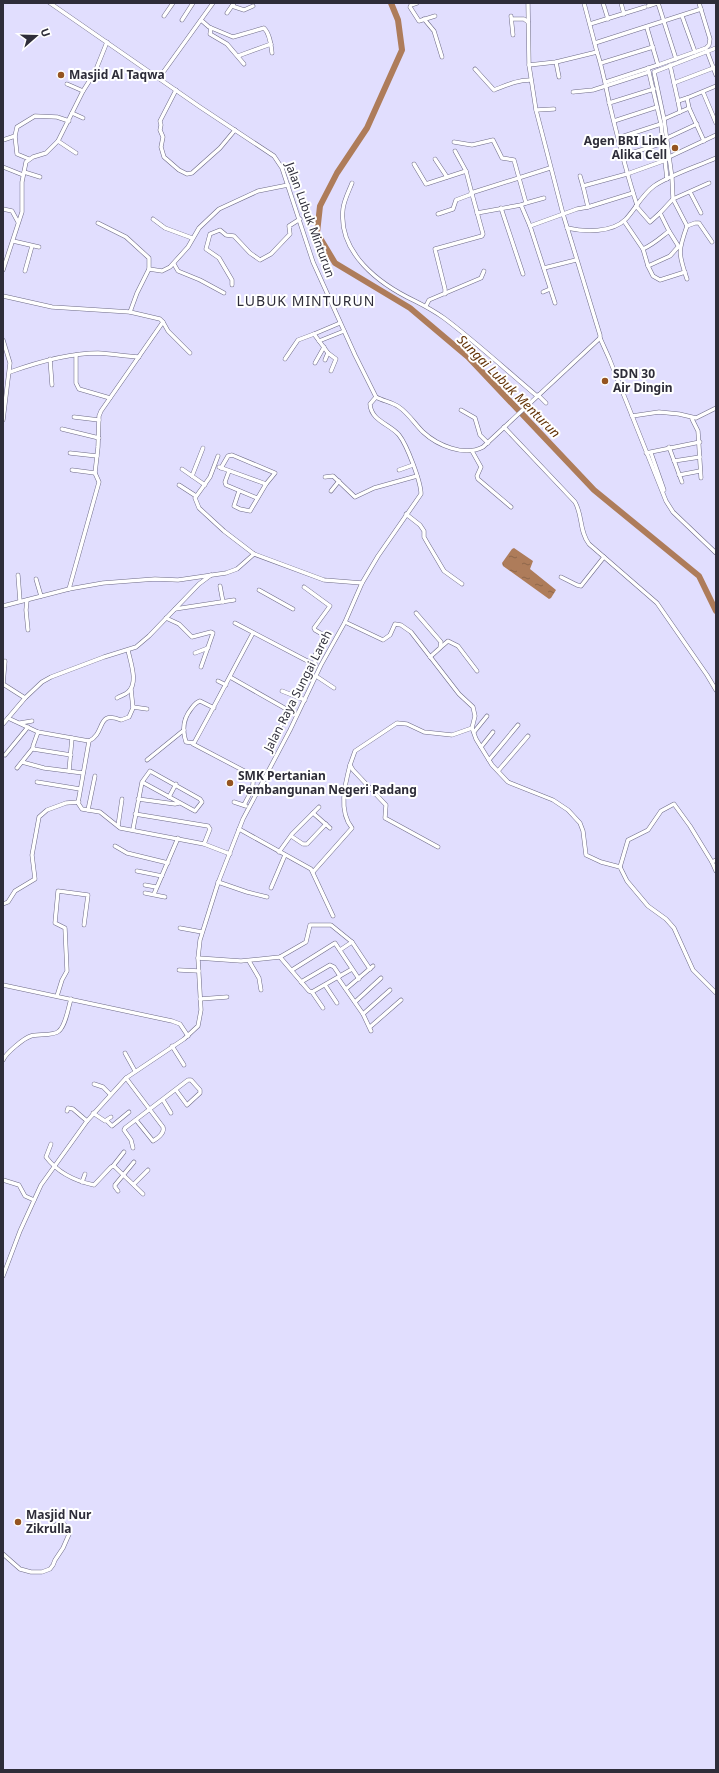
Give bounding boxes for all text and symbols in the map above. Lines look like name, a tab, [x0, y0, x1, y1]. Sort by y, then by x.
north arrow	[16, 16, 56, 56]
text: U	[37, 26, 54, 39]
place label: Masjid Al Taqwa	[69, 66, 165, 83]
marker: Masjid Al Taqwa	[56, 70, 66, 80]
place label: Agen BRI Link Alika Cell	[584, 132, 668, 163]
marker: Agen BRI Link Alika Cell	[670, 143, 680, 153]
street label: Jalan Lubuk Minturun	[281, 159, 339, 280]
district label: LUBUK MINTURUN	[237, 291, 375, 310]
water label: Sungai Lubuk Menturun	[454, 331, 564, 441]
place label: SDN 30 Air Dingin	[613, 365, 673, 396]
marker: SDN 30 Air Dingin	[600, 376, 610, 386]
street label: Jalan Raya Sungai Lareh	[259, 627, 336, 755]
place label: SMK Pertanian Pembangunan Negeri Padang	[238, 767, 417, 798]
marker: SMK Pertanian Pembangunan Negeri Padang	[225, 778, 235, 788]
place label: Masjid Nur Zikrulla	[26, 1506, 92, 1537]
marker: Masjid Nur Zikrulla	[13, 1517, 23, 1527]

